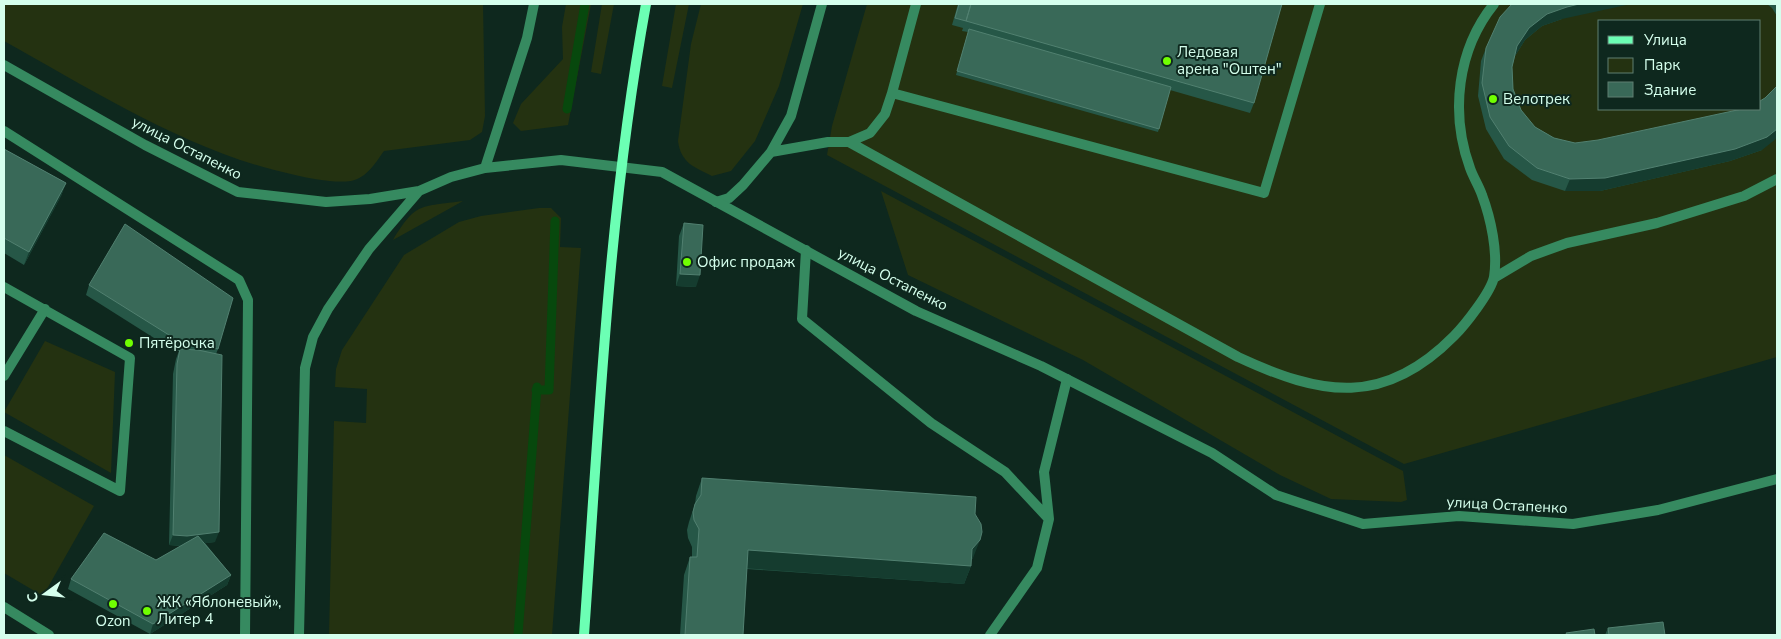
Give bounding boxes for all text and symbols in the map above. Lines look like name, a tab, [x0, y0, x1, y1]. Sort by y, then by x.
legend	[1598, 20, 1761, 110]
text: Улица	[1643, 30, 1687, 50]
place label: Ледовая арена "Оштен"	[1177, 42, 1282, 79]
marker: Ледовая арена "Оштен"	[1161, 55, 1173, 67]
text: Парк	[1644, 55, 1680, 75]
text: Здание	[1644, 80, 1696, 100]
place label: Велотрек	[1503, 89, 1570, 109]
marker: Велотрек	[1487, 93, 1499, 105]
street label: улица Остапенко	[128, 112, 246, 184]
street label: улица Остапенко	[834, 243, 952, 315]
place label: Офис продаж	[697, 252, 795, 272]
marker: Офис продаж	[681, 256, 693, 268]
place label: Пятёрочка	[139, 333, 215, 353]
marker: Пятёрочка	[123, 337, 135, 349]
street label: улица Остапенко	[1446, 492, 1568, 518]
north arrow	[20, 569, 70, 619]
text: С	[22, 590, 43, 604]
place label: ЖК «Яблоневый», Литер 4	[157, 592, 282, 629]
marker: Ozon	[107, 598, 119, 610]
marker: ЖК «Яблоневый», Литер 4	[141, 605, 153, 617]
place label: Ozon	[95, 611, 131, 631]

